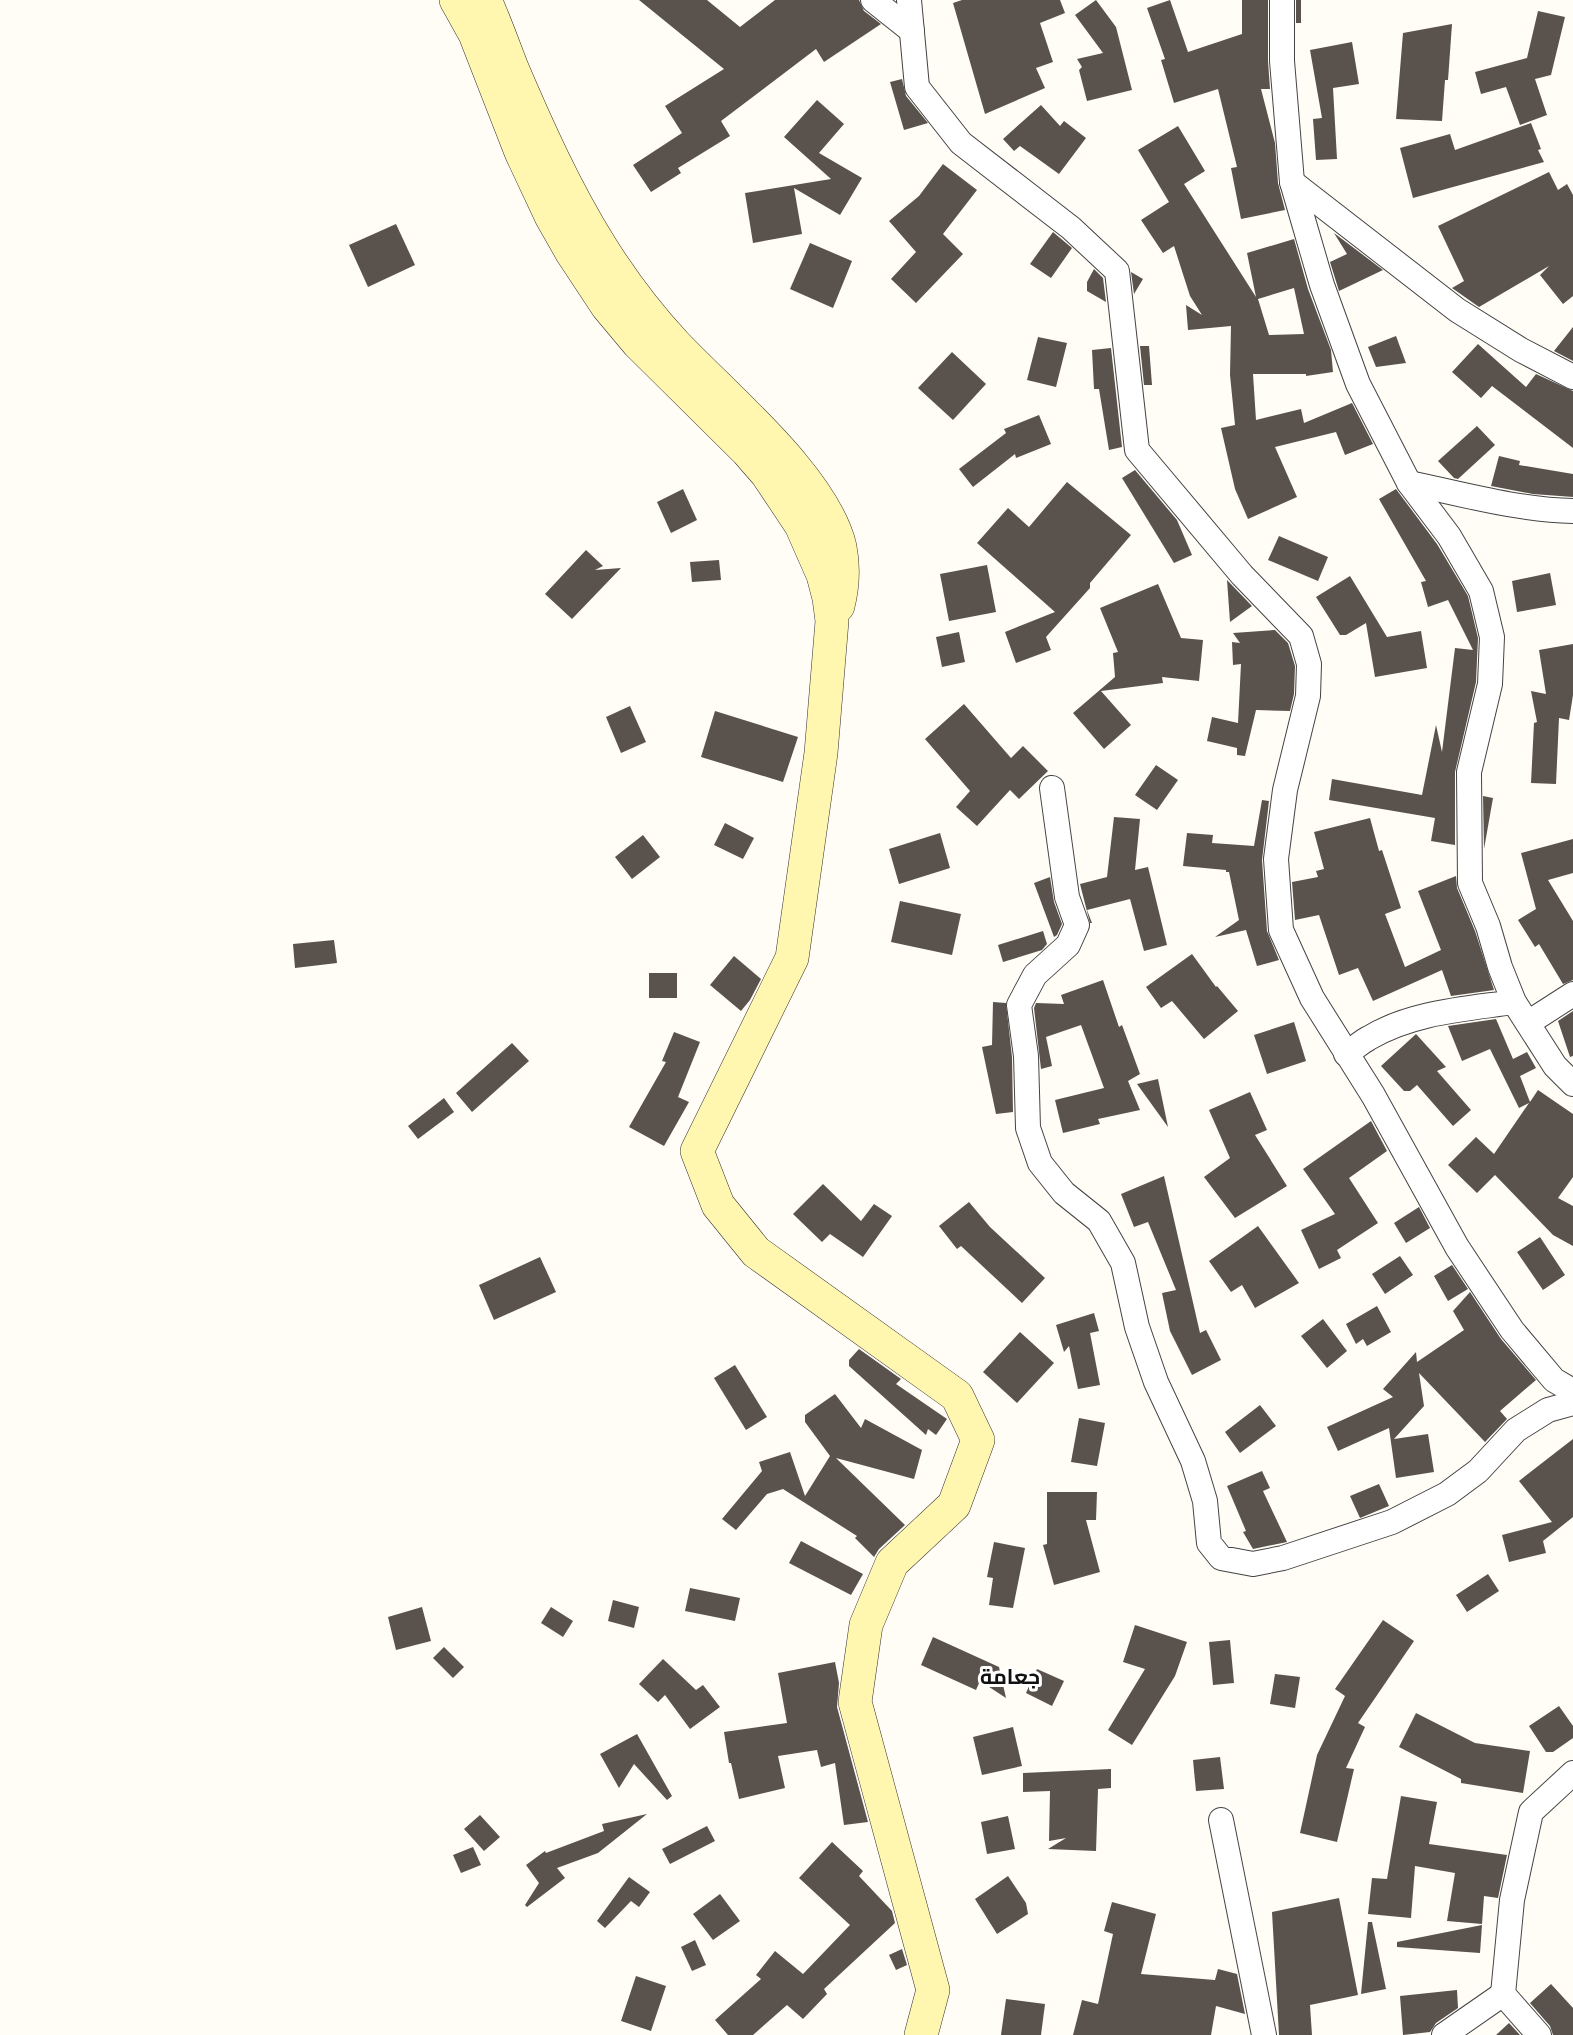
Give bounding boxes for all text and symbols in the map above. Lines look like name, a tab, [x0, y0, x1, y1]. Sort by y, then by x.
district label: جعامة	[980, 1664, 1040, 1690]

